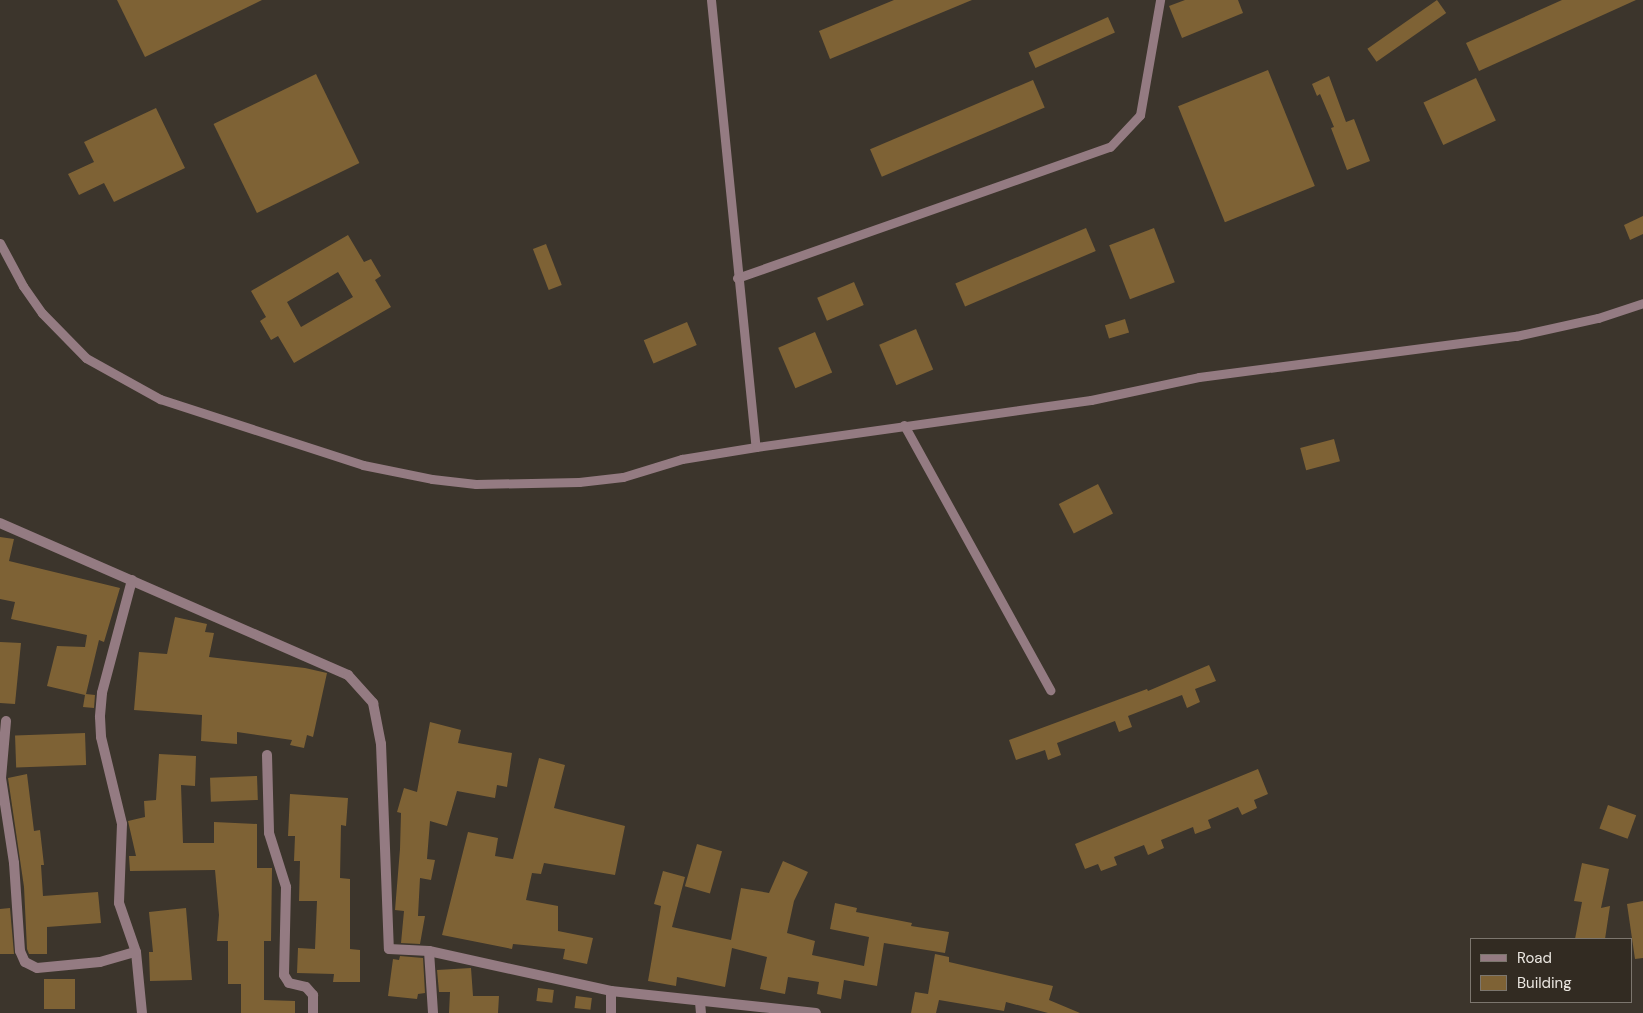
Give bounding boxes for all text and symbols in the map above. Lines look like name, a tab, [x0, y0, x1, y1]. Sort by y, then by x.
legend	[1470, 938, 1633, 1003]
text: Road	[1517, 948, 1552, 968]
text: Building	[1517, 973, 1572, 993]

